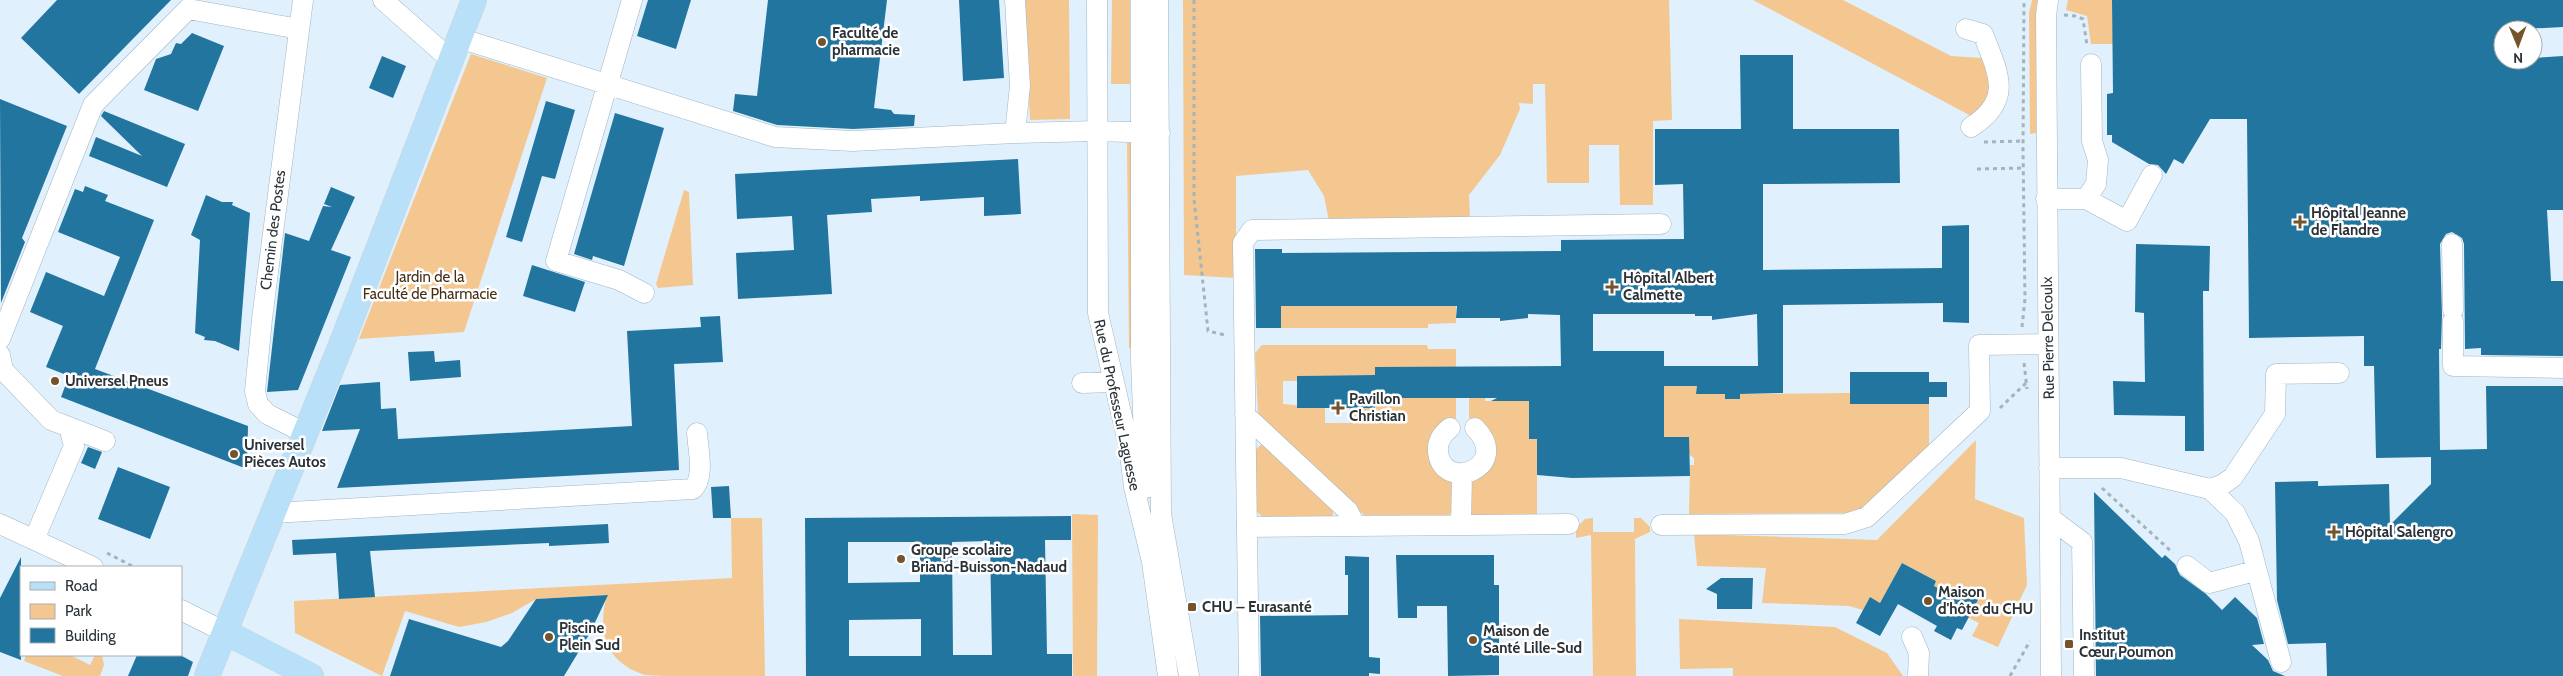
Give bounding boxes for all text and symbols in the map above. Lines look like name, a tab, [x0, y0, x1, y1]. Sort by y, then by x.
north arrow	[2493, 20, 2543, 70]
place label: Faculté de pharmacie	[832, 24, 900, 59]
marker: Faculté de pharmacie	[816, 36, 828, 48]
text: N	[2513, 49, 2523, 67]
street label: Chemin des Postes	[257, 169, 289, 291]
place label: Hôpital Jeanne de Flandre	[2311, 204, 2406, 239]
marker: Hôpital Jeanne de Flandre	[2293, 215, 2307, 229]
park label: Jardin de la Faculté de Pharmacie	[363, 268, 497, 303]
place label: Hôpital Albert Calmette	[1623, 269, 1714, 304]
street label: Rue Pierre Delcoulx	[2038, 276, 2058, 400]
marker: Hôpital Albert Calmette	[1605, 280, 1619, 294]
street label: Rue du Professeur Laguesse	[1090, 318, 1144, 493]
place label: Universel Pneus	[65, 372, 168, 390]
marker: Universel Pneus	[49, 375, 61, 387]
place label: Pavillon Christian	[1349, 390, 1406, 425]
marker: Pavillon Christian	[1331, 401, 1345, 415]
place label: Universel Pièces Autos	[244, 436, 326, 471]
marker: Universel Pièces Autos	[228, 448, 240, 460]
place label: Hôpital Salengro	[2345, 523, 2454, 541]
marker: Hôpital Salengro	[2327, 525, 2341, 539]
place label: Groupe scolaire Briand-Buisson-Nadaud	[911, 541, 1067, 576]
marker: Groupe scolaire Briand-Buisson-Nadaud	[895, 553, 907, 565]
legend	[20, 566, 182, 656]
text: Road	[65, 577, 98, 595]
place label: Maison d'hôte du CHU	[1938, 583, 2033, 618]
marker: Maison d'hôte du CHU	[1922, 595, 1934, 607]
place label: CHU – Eurasanté	[1202, 598, 1312, 616]
marker: CHU – Eurasanté	[1186, 601, 1198, 613]
text: Park	[65, 602, 92, 620]
place label: Piscine Plein Sud	[559, 619, 620, 654]
place label: Maison de Santé Lille-Sud	[1483, 622, 1582, 657]
place label: Institut Cœur Poumon	[2079, 626, 2173, 661]
text: Building	[65, 627, 116, 645]
marker: Piscine Plein Sud	[543, 631, 555, 643]
marker: Maison de Santé Lille-Sud	[1467, 634, 1479, 646]
marker: Institut Cœur Poumon	[2063, 638, 2075, 650]

